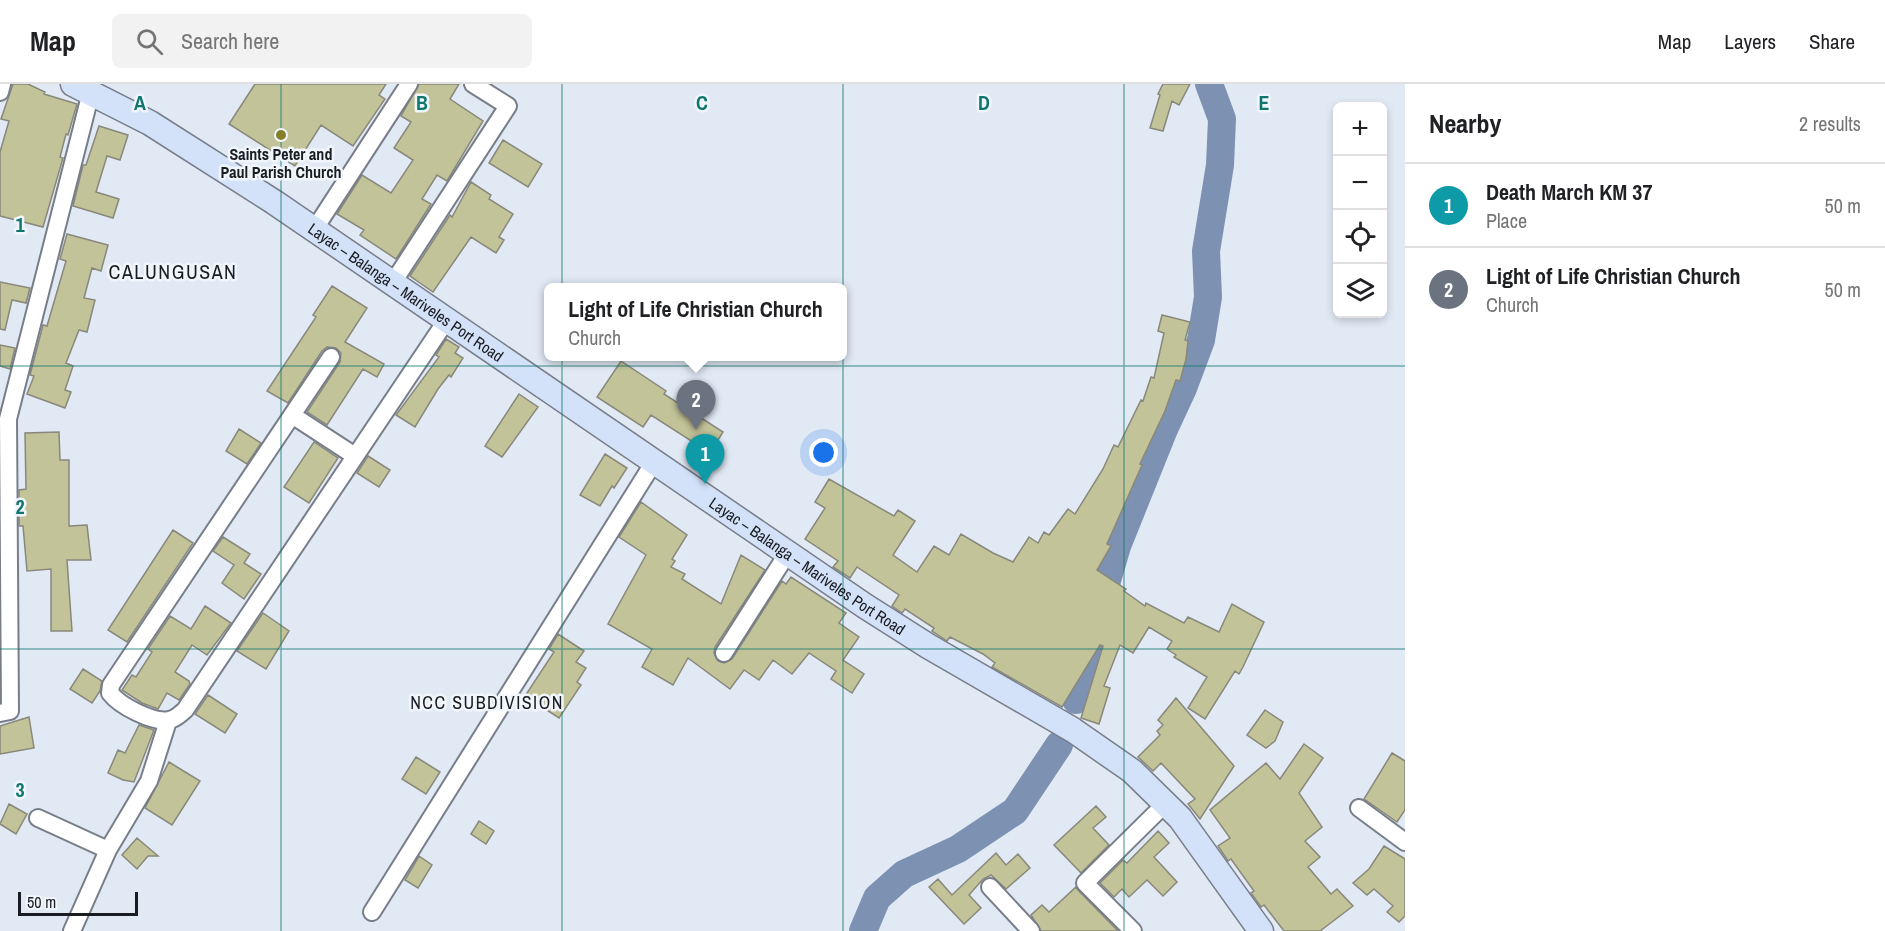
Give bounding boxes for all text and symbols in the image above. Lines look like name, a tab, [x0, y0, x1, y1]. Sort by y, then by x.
search box	[112, 14, 532, 68]
text: Map	[30, 22, 76, 60]
icon: search	[133, 25, 166, 58]
text: Search here	[181, 26, 279, 56]
text: Map	[1658, 27, 1691, 56]
text: Layers	[1724, 27, 1776, 56]
text: Share	[1809, 27, 1855, 56]
text: A	[134, 89, 146, 116]
text: B	[416, 89, 428, 116]
text: C	[696, 89, 708, 116]
text: D	[978, 89, 990, 116]
text: E	[1259, 89, 1270, 116]
map controls	[1333, 102, 1387, 318]
button: +	[1333, 102, 1387, 156]
text: Nearby	[1429, 106, 1501, 141]
text: 2 results	[1799, 110, 1861, 137]
marker: Saints Peter and Paul Parish Church	[274, 128, 288, 142]
place label: Saints Peter and Paul Parish Church	[220, 143, 342, 183]
button: −	[1333, 156, 1387, 210]
text: Death March KM 37	[1486, 177, 1652, 207]
text: 1	[1444, 192, 1453, 219]
text: 50 m	[1825, 192, 1861, 219]
text: Place	[1486, 207, 1527, 234]
button: locate	[1333, 210, 1387, 264]
text: 1	[15, 211, 25, 238]
street label: Layac – Balanga – Mariveles Port Road	[304, 218, 508, 367]
district label: CALUNGUSAN	[109, 258, 237, 285]
text: Light of Life Christian Church	[1486, 261, 1741, 291]
button: layers	[1333, 264, 1387, 318]
text: 2	[1444, 276, 1453, 303]
text: 50 m	[1825, 276, 1861, 303]
popup	[544, 283, 847, 361]
text: Church	[1486, 291, 1539, 318]
text: Light of Life Christian Church	[568, 294, 823, 324]
text: Church	[568, 324, 621, 351]
pin: 2	[676, 380, 716, 430]
pin: 1	[686, 434, 724, 484]
your location	[809, 438, 838, 467]
street label: Layac – Balanga – Mariveles Port Road	[705, 492, 910, 640]
text: 2	[15, 493, 25, 520]
district label: NCC SUBDIVISION	[410, 690, 564, 715]
text: 3	[15, 776, 25, 803]
scale bar	[18, 889, 138, 916]
text: 50 m	[27, 891, 56, 913]

